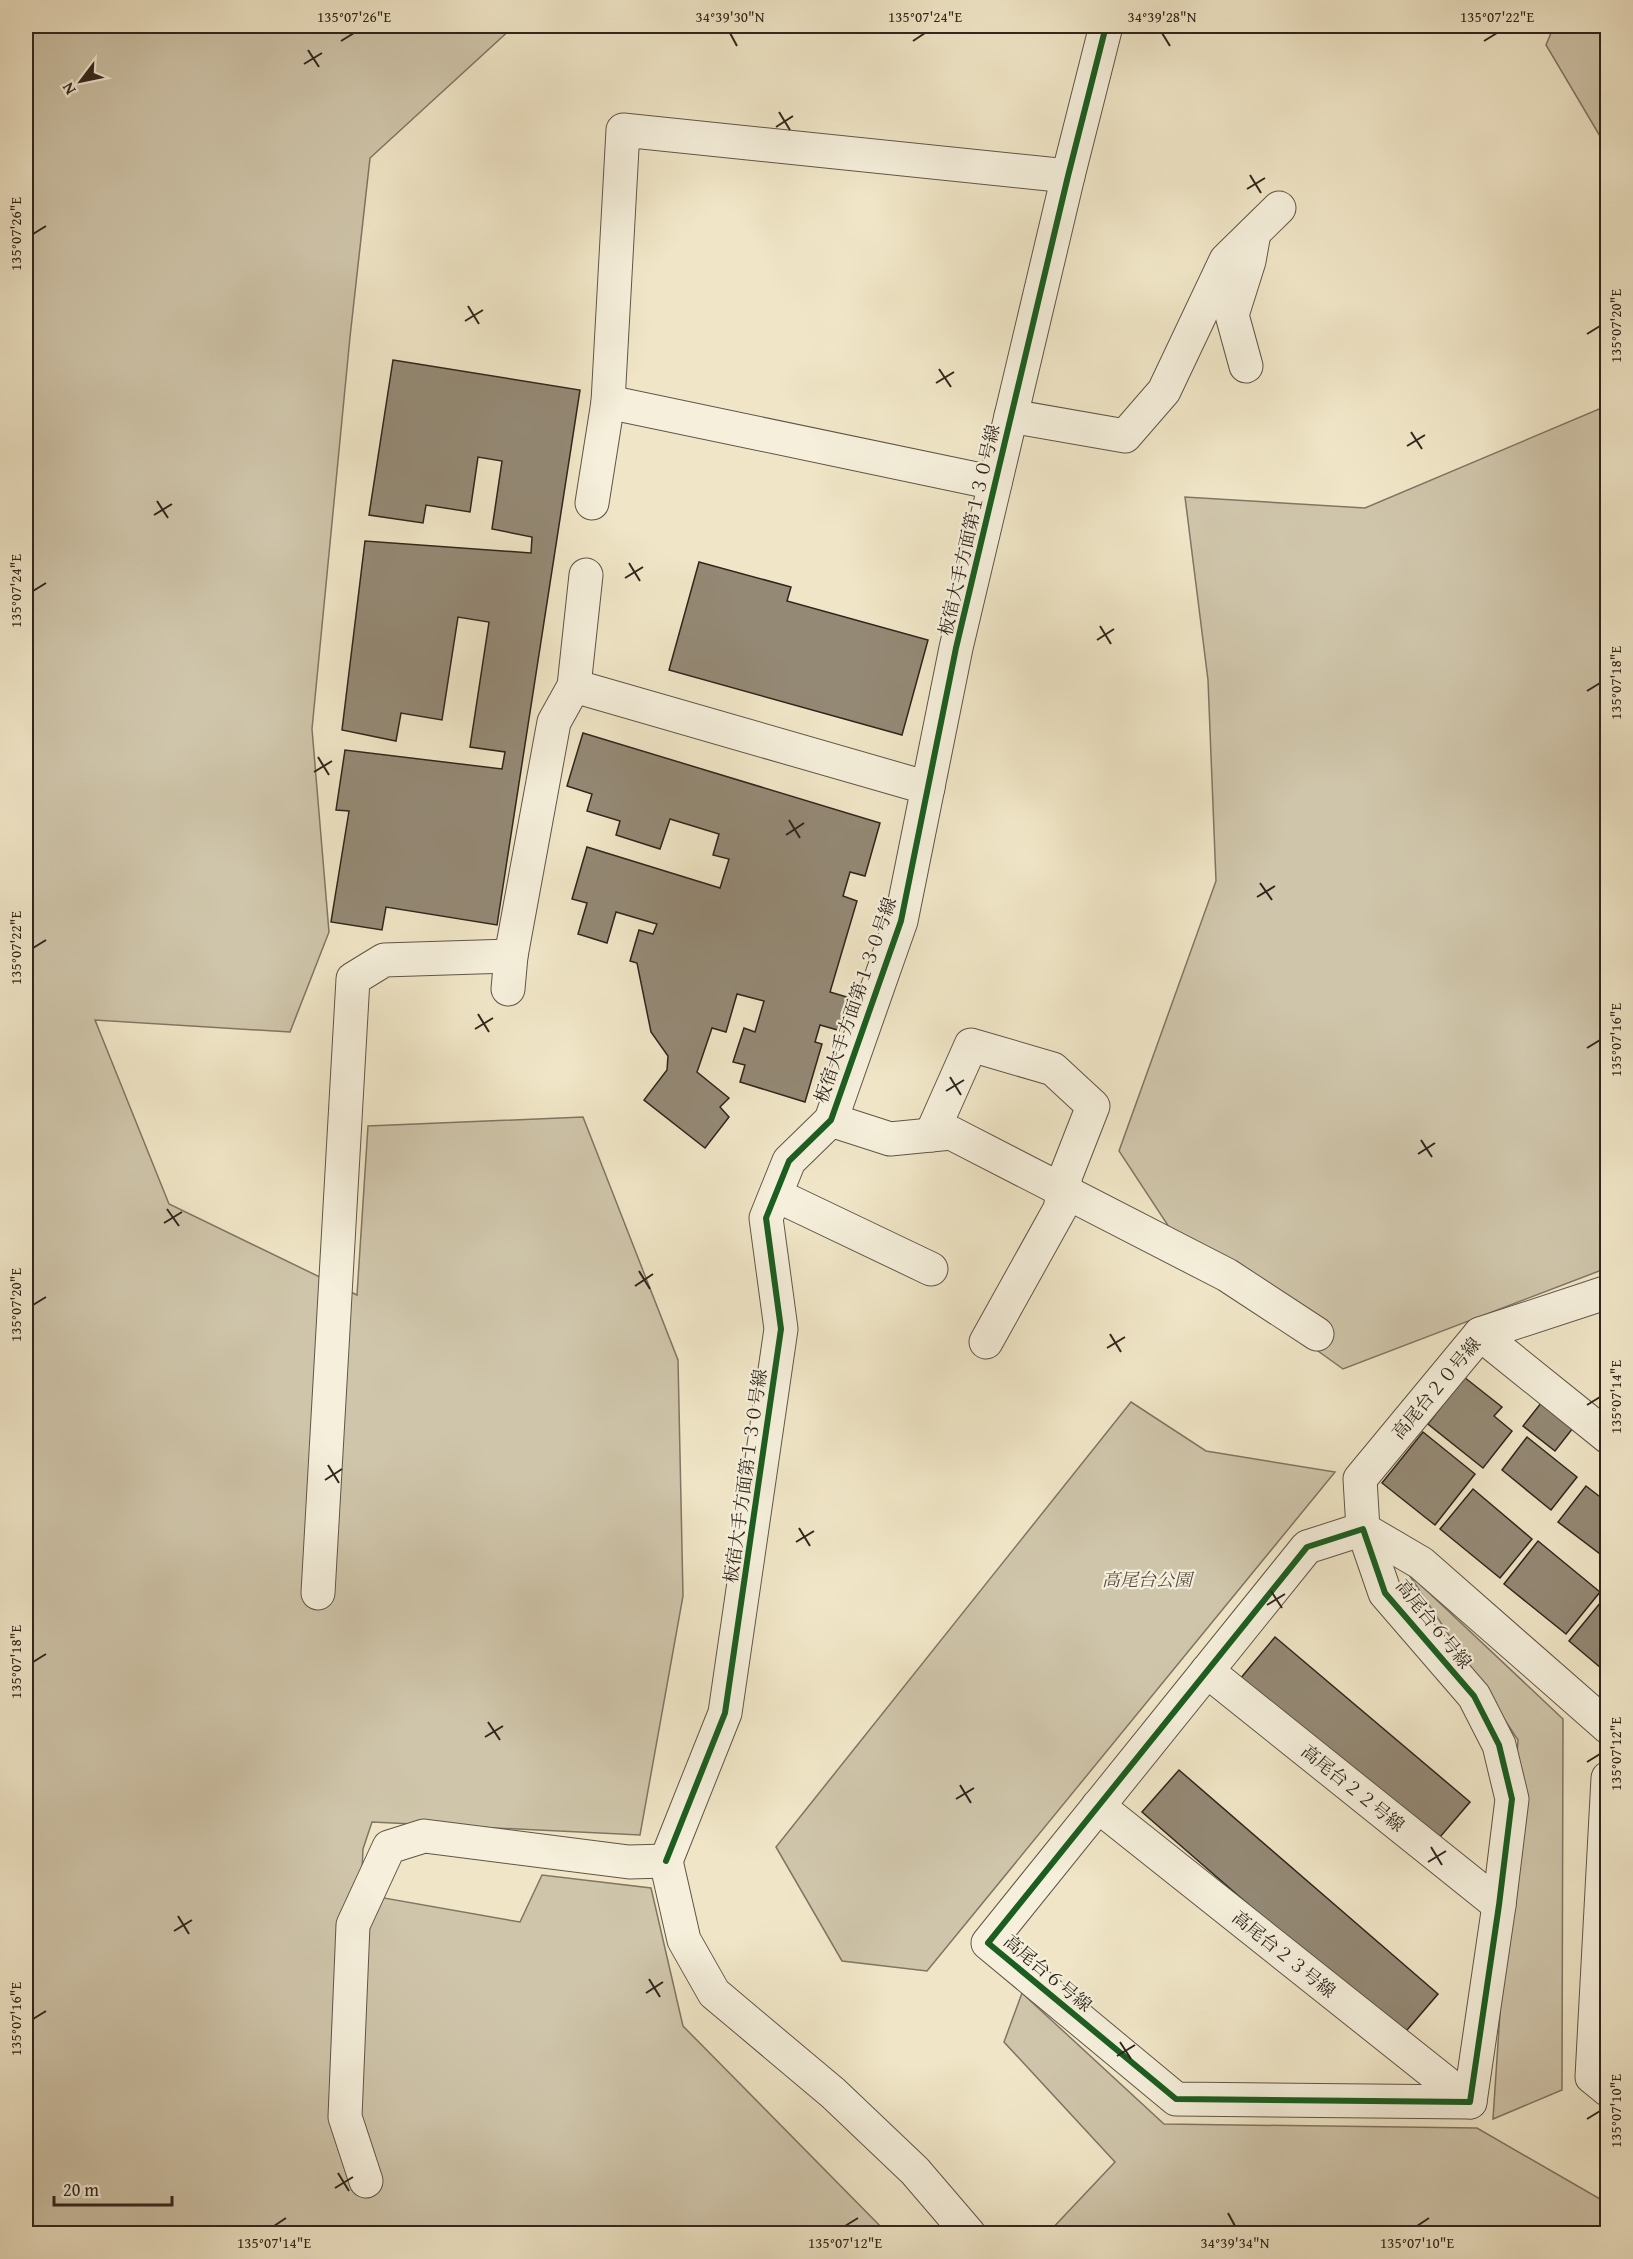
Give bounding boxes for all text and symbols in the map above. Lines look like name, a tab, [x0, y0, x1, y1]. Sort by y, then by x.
text: 135°07'26"E	[317, 6, 391, 27]
text: 34°39'30"N	[696, 6, 765, 27]
text: 135°07'24"E	[888, 6, 962, 27]
text: 34°39'28"N	[1128, 6, 1197, 27]
text: 135°07'22"E	[1460, 6, 1534, 27]
north arrow	[51, 51, 111, 111]
text: N	[55, 78, 81, 100]
text: 135°07'26"E	[5, 197, 26, 271]
text: 135°07'20"E	[1605, 289, 1626, 363]
street label: 板宿大手方面第１３０号線	[932, 422, 1006, 638]
text: 135°07'24"E	[5, 554, 26, 628]
text: 135°07'18"E	[1605, 646, 1626, 720]
street label: 板宿大手方面第１３０号線	[807, 893, 903, 1107]
text: 135°07'22"E	[5, 911, 26, 985]
text: 135°07'16"E	[1605, 1003, 1626, 1077]
text: 135°07'20"E	[5, 1268, 26, 1342]
street label: 高尾台２０号線	[1385, 1331, 1487, 1445]
text: 135°07'14"E	[1605, 1360, 1626, 1434]
street label: 板宿大手方面第１３０号線	[717, 1367, 773, 1585]
park label: 高尾台公園	[1102, 1566, 1195, 1593]
street label: 高尾台６号線	[1390, 1574, 1478, 1674]
text: 135°07'18"E	[5, 1625, 26, 1699]
text: 135°07'12"E	[1605, 1717, 1626, 1791]
street label: 高尾台２２号線	[1296, 1738, 1410, 1838]
street label: 高尾台２３号線	[1227, 1904, 1341, 2004]
street label: 高尾台６号線	[998, 1928, 1098, 2018]
text: 135°07'16"E	[5, 1982, 26, 2056]
text: 135°07'10"E	[1605, 2074, 1626, 2148]
scale bar	[54, 2169, 172, 2207]
text: 20 m	[63, 2176, 99, 2203]
text: 135°07'14"E	[237, 2232, 311, 2253]
text: 135°07'12"E	[808, 2232, 882, 2253]
text: 34°39'34"N	[1201, 2232, 1270, 2253]
text: 135°07'10"E	[1380, 2232, 1454, 2253]

